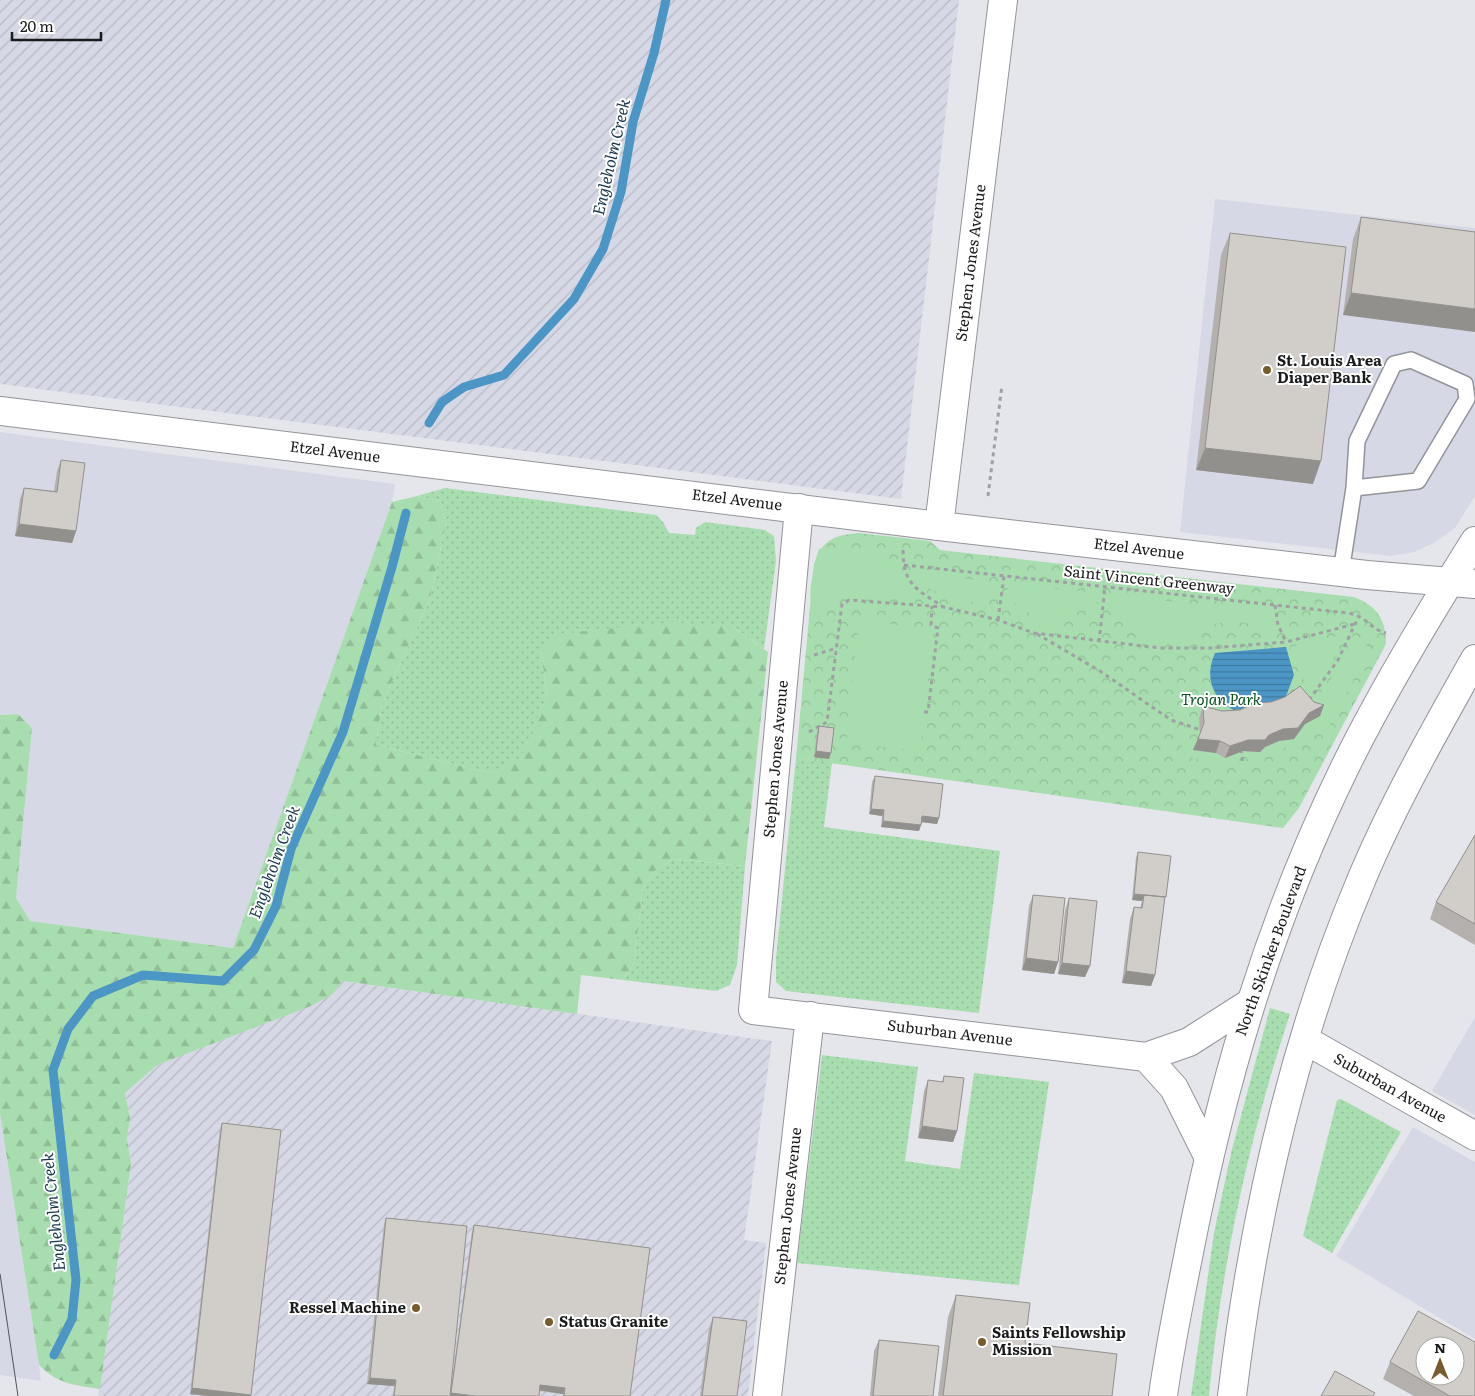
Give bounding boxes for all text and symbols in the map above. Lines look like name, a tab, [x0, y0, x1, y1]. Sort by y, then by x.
scale bar	[12, 10, 101, 42]
text: 20 m	[20, 14, 54, 37]
water label: Engleholm Creek	[585, 96, 635, 217]
street label: Stephen Jones Avenue	[948, 183, 991, 343]
place label: St. Louis Area Diaper Bank	[1277, 348, 1382, 388]
marker: St. Louis Area Diaper Bank	[1261, 364, 1273, 376]
street label: Etzel Avenue	[289, 434, 382, 467]
street label: Etzel Avenue	[691, 482, 784, 515]
street label: Etzel Avenue	[1093, 531, 1186, 564]
street label: Saint Vincent Greenway	[1063, 558, 1236, 599]
street label: Stephen Jones Avenue	[756, 679, 793, 839]
park label: Trojan Park	[1181, 687, 1262, 710]
water label: Engleholm Creek	[241, 802, 305, 922]
street label: North Skinker Boulevard	[1228, 862, 1311, 1039]
street label: Suburban Avenue	[886, 1012, 1014, 1051]
street label: Suburban Avenue	[1330, 1046, 1452, 1127]
street label: Stephen Jones Avenue	[767, 1126, 806, 1286]
water label: Engleholm Creek	[34, 1152, 70, 1272]
place label: Ressel Machine	[289, 1295, 407, 1318]
marker: Ressel Machine	[410, 1302, 422, 1314]
place label: Status Granite	[559, 1309, 669, 1332]
marker: Status Granite	[543, 1316, 555, 1328]
place label: Saints Fellowship Mission	[992, 1320, 1126, 1360]
marker: Saints Fellowship Mission	[976, 1336, 988, 1348]
north arrow	[1415, 1336, 1465, 1386]
text: N	[1434, 1337, 1446, 1357]

